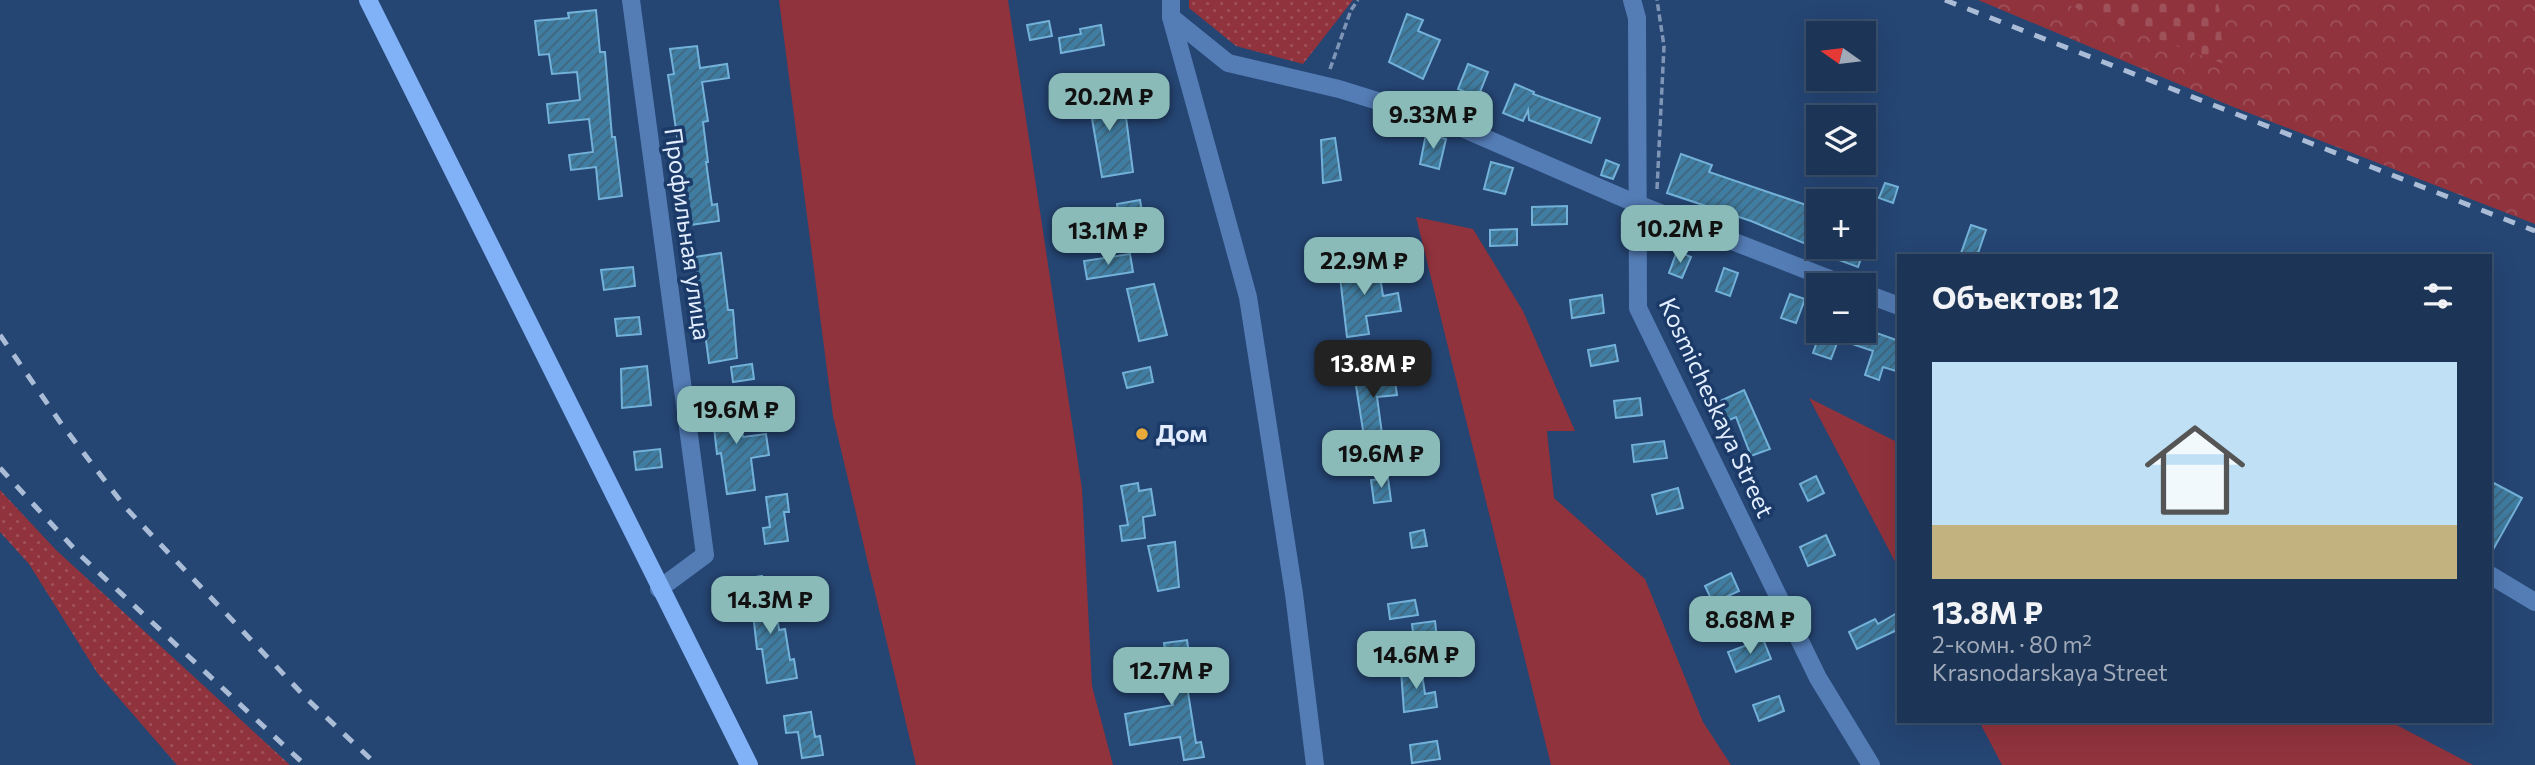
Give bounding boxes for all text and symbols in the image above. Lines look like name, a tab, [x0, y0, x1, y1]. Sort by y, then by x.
north arrow	[1806, 21, 1876, 91]
map controls	[1806, 21, 1876, 343]
pin: 20.2M ₽	[1044, 74, 1174, 133]
text: 20.2M ₽	[1065, 82, 1153, 110]
pin: 9.33M ₽	[1368, 92, 1498, 151]
text: 9.33M ₽	[1389, 100, 1477, 128]
button: layers	[1806, 105, 1876, 175]
street label: Профильная улица	[659, 126, 718, 342]
button: +	[1806, 189, 1876, 259]
pin: 10.2M ₽	[1615, 205, 1745, 265]
pin: 13.1M ₽	[1043, 208, 1173, 267]
text: 10.2M ₽	[1637, 214, 1723, 242]
text: 13.1M ₽	[1068, 216, 1148, 244]
pin: 22.9M ₽	[1299, 238, 1429, 297]
text: 22.9M ₽	[1320, 246, 1408, 274]
button: −	[1806, 273, 1876, 343]
icon: filters	[2419, 277, 2457, 315]
text: Объектов: 12	[1932, 278, 2119, 315]
street label: Kosmicheskaya Street	[1654, 293, 1781, 522]
pin: 13.8M ₽	[1308, 340, 1438, 400]
text: 13.8M ₽	[1330, 349, 1416, 377]
pin: 19.6M ₽	[671, 386, 801, 446]
text: 19.6M ₽	[693, 395, 779, 423]
icon: home	[2132, 407, 2258, 533]
place label: Дом	[1156, 418, 1208, 447]
marker: Дом	[1134, 426, 1150, 442]
pin: 19.6M ₽	[1316, 430, 1446, 490]
text: 19.6M ₽	[1338, 439, 1424, 467]
pin: 14.3M ₽	[705, 576, 835, 636]
text: 14.3M ₽	[727, 585, 813, 613]
text: 13.8M ₽	[1932, 593, 2043, 630]
pin: 8.68M ₽	[1685, 596, 1815, 656]
text: 8.68M ₽	[1705, 605, 1795, 633]
text: 2-комн. · 80 m²	[1932, 630, 2092, 658]
pin: 14.6M ₽	[1351, 632, 1481, 691]
text: 14.6M ₽	[1373, 640, 1459, 668]
pin: 12.7M ₽	[1106, 648, 1236, 707]
text: 12.7M ₽	[1129, 656, 1213, 684]
text: Krasnodarskaya Street	[1932, 658, 2168, 686]

